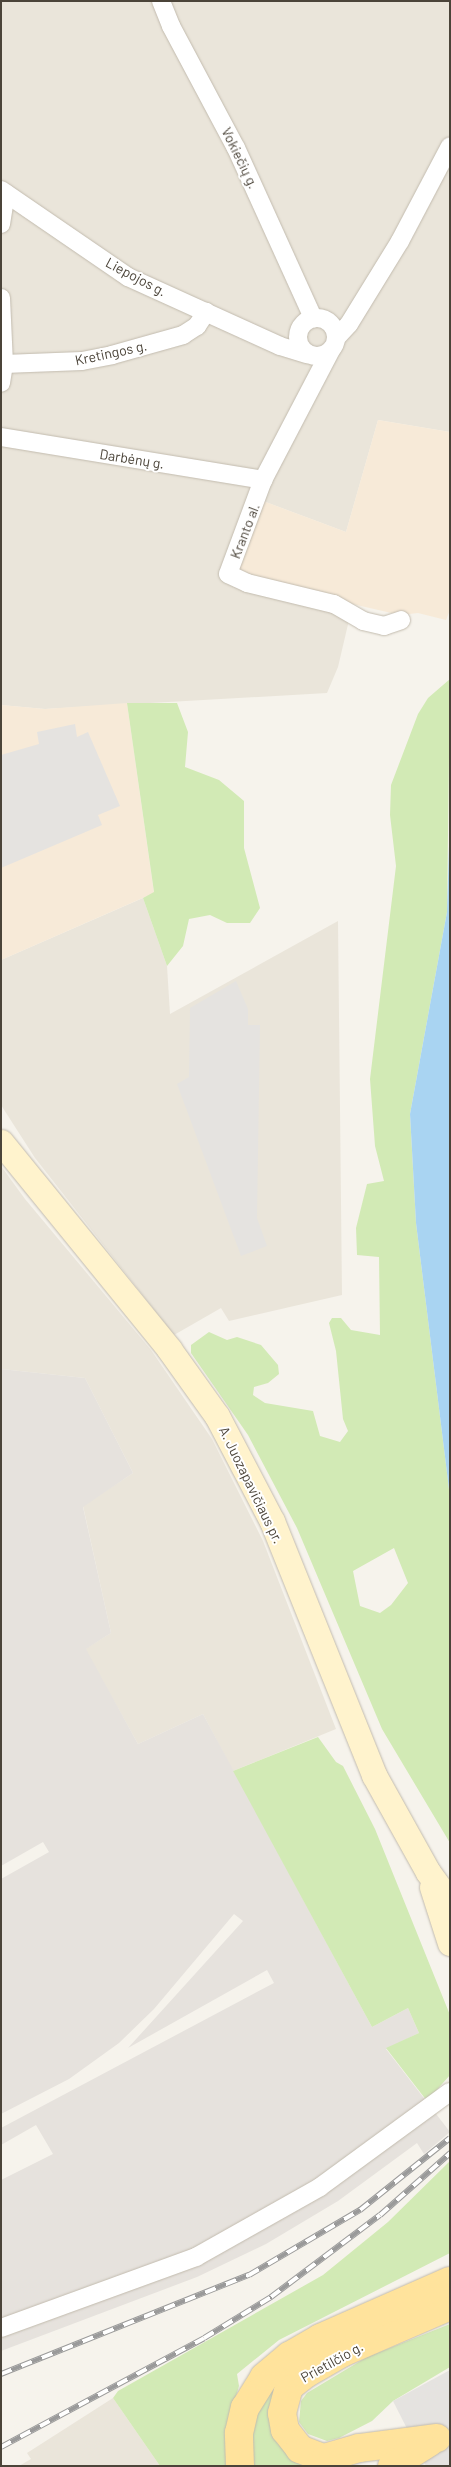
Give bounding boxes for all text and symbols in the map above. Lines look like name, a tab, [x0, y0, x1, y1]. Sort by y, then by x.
street label: Vokiečių g.	[218, 125, 262, 191]
street label: Liepojos g.	[103, 254, 169, 300]
street label: Kretingos g.	[73, 337, 149, 369]
street label: Darbėnų g.	[99, 446, 165, 472]
street label: Kranto al.	[227, 501, 263, 561]
street label: A. Juozapavičiaus pr.	[215, 1424, 287, 1546]
street label: Prietilčio g.	[298, 2338, 366, 2386]

